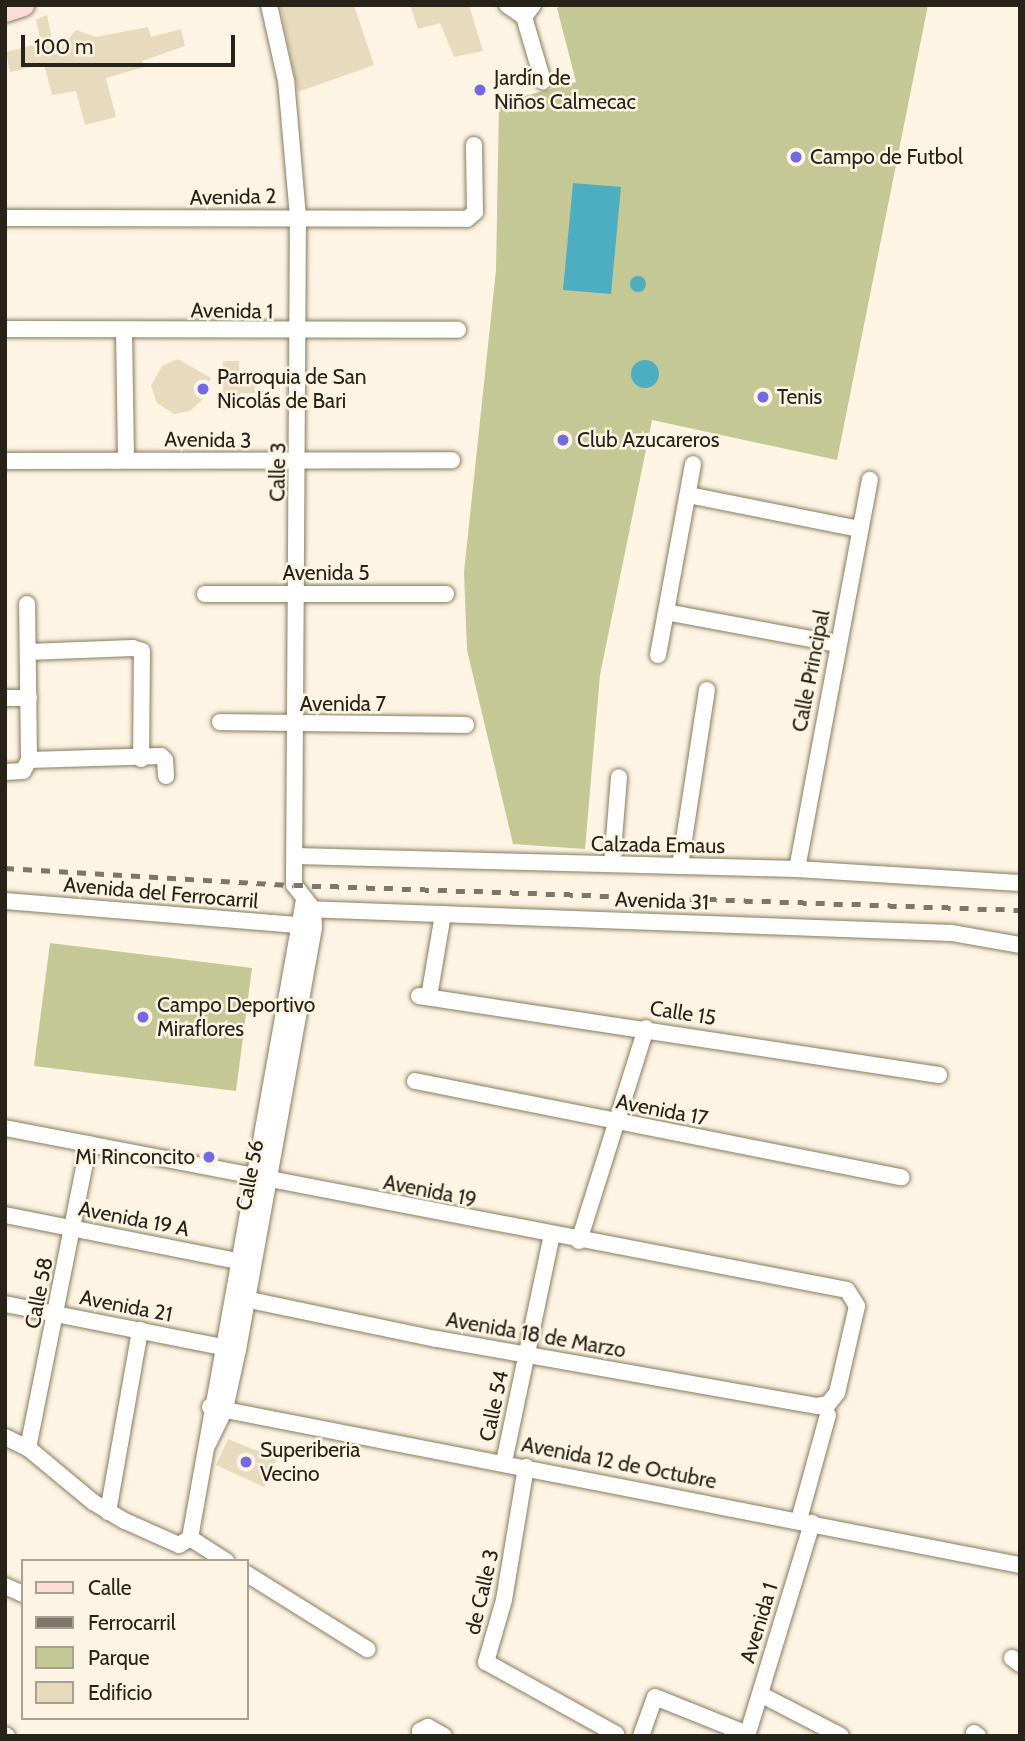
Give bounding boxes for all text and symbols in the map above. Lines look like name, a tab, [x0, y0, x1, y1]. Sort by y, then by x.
scale bar	[24, 21, 238, 65]
text: 100 m	[34, 34, 93, 59]
place label: Jardín de Niños Calmecac	[494, 65, 636, 115]
marker: Jardín de Niños Calmecac	[472, 82, 488, 98]
place label: Campo de Futbol	[810, 144, 963, 170]
marker: Campo de Futbol	[788, 149, 804, 165]
street label: Avenida 2	[189, 184, 277, 210]
street label: Avenida 1	[190, 298, 274, 324]
place label: Parroquia de San Nicolás de Bari	[217, 364, 367, 414]
marker: Parroquia de San Nicolás de Bari	[195, 381, 211, 397]
place label: Tenis	[777, 384, 822, 410]
marker: Tenis	[755, 389, 771, 405]
street label: Avenida 3	[164, 427, 252, 453]
place label: Club Azucareros	[577, 427, 719, 453]
marker: Club Azucareros	[555, 432, 571, 448]
street label: Calle 3	[265, 442, 291, 502]
street label: Avenida 5	[282, 560, 370, 586]
street label: Calle Principal	[787, 608, 835, 734]
street label: Avenida 7	[300, 691, 386, 717]
street label: Calzada Emaus	[591, 831, 725, 859]
street label: Avenida del Ferrocarril	[63, 872, 259, 914]
street label: Avenida 31	[615, 887, 709, 915]
place label: Campo Deportivo Miraflores	[157, 992, 315, 1042]
street label: Calle 15	[648, 995, 718, 1031]
marker: Campo Deportivo Miraflores	[135, 1009, 151, 1025]
street label: Avenida 17	[614, 1089, 710, 1131]
street label: Calle 56	[231, 1137, 269, 1213]
place label: Mi Rinconcito	[75, 1144, 195, 1170]
marker: Mi Rinconcito	[201, 1149, 217, 1165]
street label: Avenida 19	[381, 1170, 479, 1212]
street label: Avenida 19 A	[77, 1196, 191, 1242]
street label: Calle 58	[20, 1255, 58, 1331]
street label: Avenida 21	[78, 1285, 174, 1327]
street label: Avenida 18 de Marzo	[444, 1307, 628, 1363]
street label: Calle 54	[474, 1368, 514, 1444]
street label: Avenida 12 de Octubre	[519, 1432, 719, 1494]
place label: Superiberia Vecino	[260, 1437, 360, 1487]
marker: Superiberia Vecino	[238, 1454, 254, 1470]
street label: de Calle 3	[460, 1547, 504, 1637]
legend	[21, 1559, 248, 1720]
text: Calle	[88, 1575, 132, 1600]
street label: Avenida 1	[735, 1580, 783, 1666]
text: Ferrocarril	[88, 1610, 176, 1635]
text: Parque	[88, 1645, 150, 1670]
text: Edificio	[88, 1680, 152, 1705]

